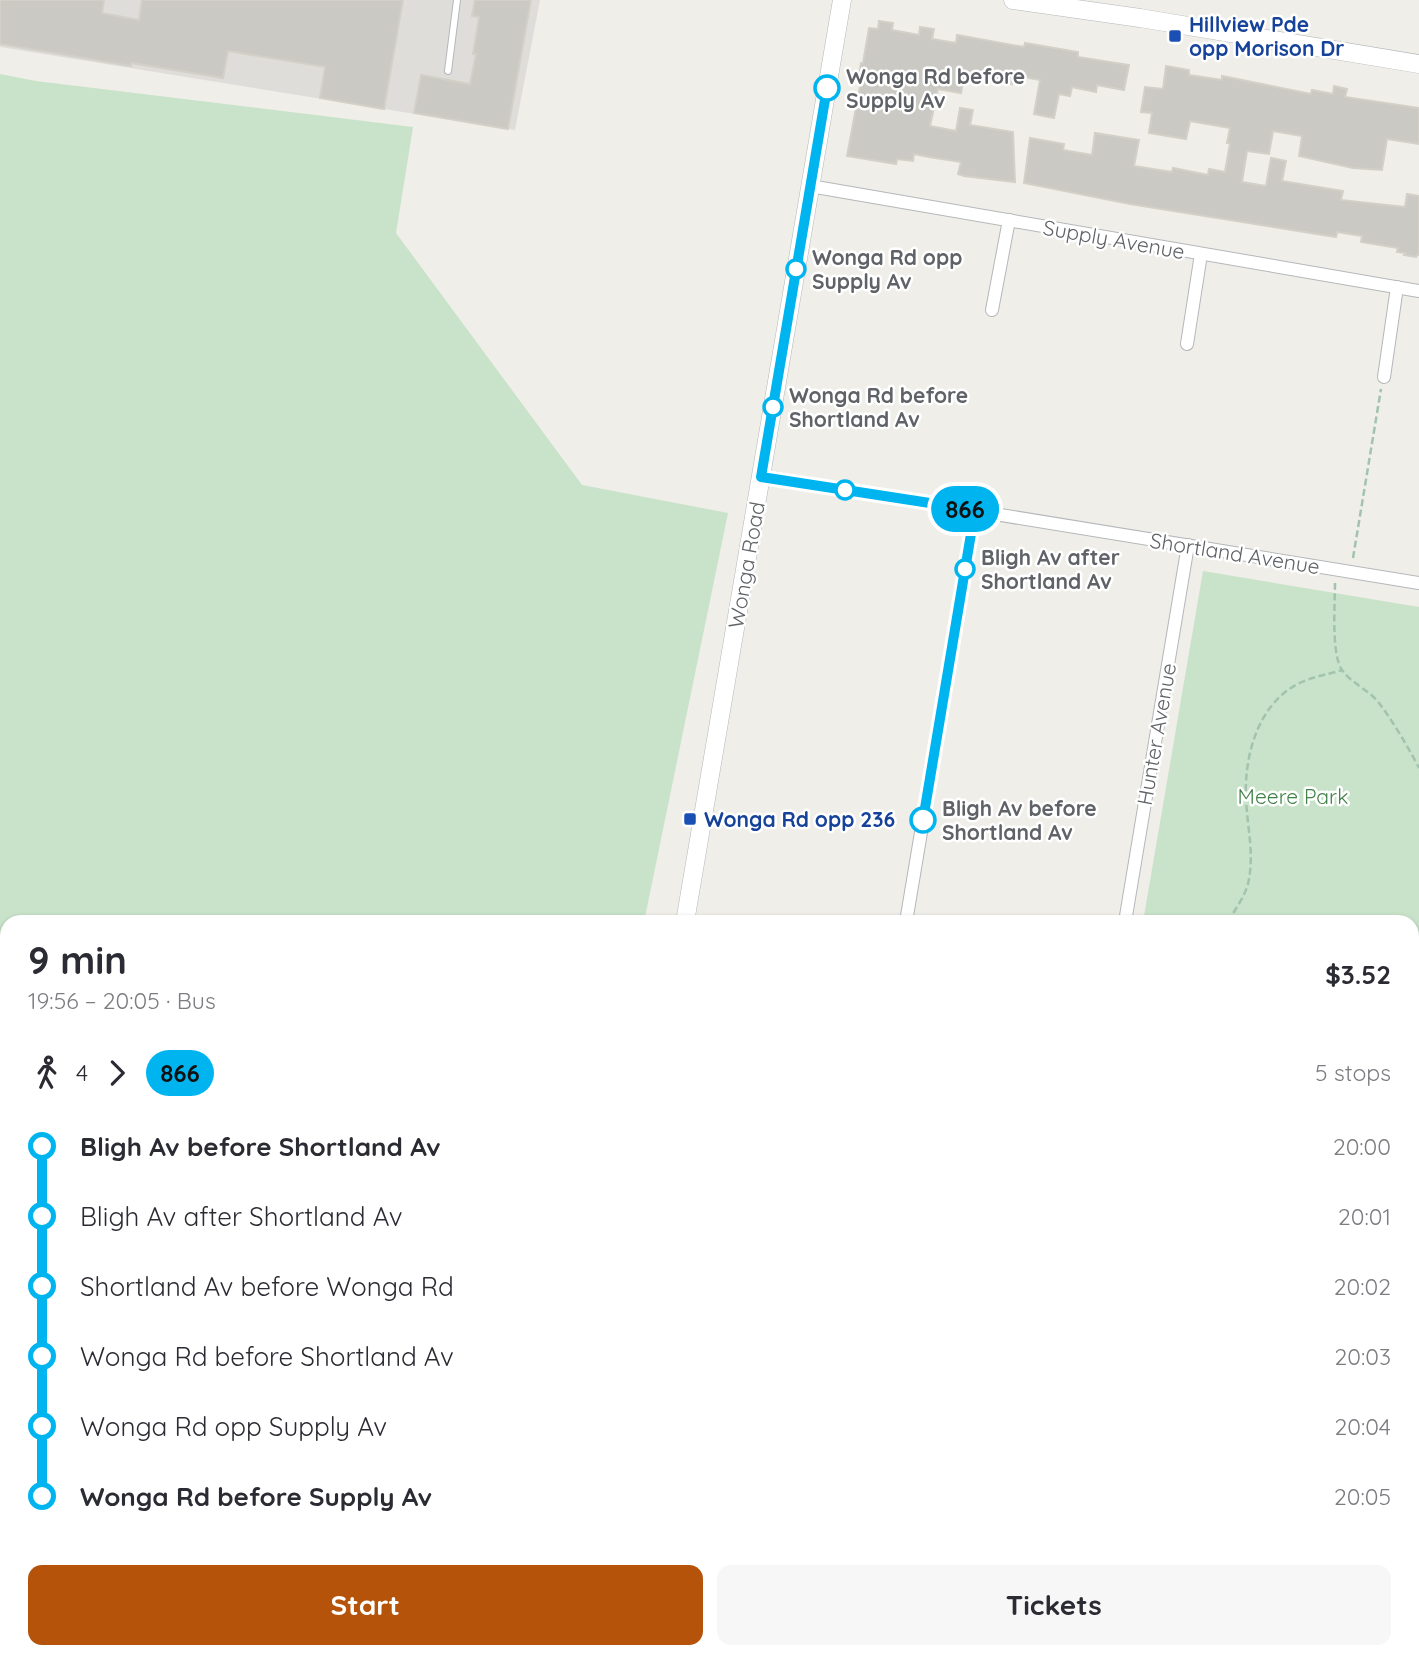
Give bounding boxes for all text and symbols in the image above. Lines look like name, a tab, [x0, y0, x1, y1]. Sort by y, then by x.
place label: Hillview Pde opp Morison Dr	[1189, 11, 1344, 61]
marker: Hillview Pde opp Morison Dr	[1167, 28, 1183, 44]
place label: Wonga Rd before Supply Av	[846, 63, 1025, 113]
marker: Wonga Rd before Supply Av	[814, 75, 840, 101]
street label: Supply Avenue	[1041, 214, 1187, 264]
place label: Wonga Rd opp Supply Av	[812, 244, 962, 294]
marker: Wonga Rd opp Supply Av	[786, 259, 806, 279]
place label: Wonga Rd before Shortland Av	[789, 382, 968, 432]
marker: Wonga Rd before Shortland Av	[763, 397, 783, 417]
unlabelled marker	[835, 480, 855, 500]
line badge: 866	[925, 486, 1005, 532]
text: 866	[945, 494, 985, 524]
street label: Wonga Road	[722, 500, 770, 630]
street label: Shortland Avenue	[1148, 527, 1322, 579]
place label: Bligh Av after Shortland Av	[981, 544, 1120, 594]
marker: Bligh Av after Shortland Av	[955, 559, 975, 579]
street label: Hunter Avenue	[1131, 661, 1181, 807]
park label: Meere Park	[1238, 783, 1348, 809]
place label: Bligh Av before Shortland Av	[942, 795, 1097, 845]
place label: Wonga Rd opp 236	[704, 806, 895, 832]
marker: Bligh Av before Shortland Av	[910, 807, 936, 833]
marker: Wonga Rd opp 236	[682, 811, 698, 827]
text: 9 min	[28, 936, 127, 984]
text: $3.52	[1325, 958, 1391, 991]
text: 19:56 – 20:05 · Bus	[28, 986, 216, 1015]
icon: walk	[28, 1054, 66, 1092]
icon: forward	[98, 1054, 136, 1092]
text: 4	[76, 1058, 88, 1087]
text: 866	[160, 1058, 200, 1088]
text: 5 stops	[1315, 1058, 1391, 1087]
text: Bligh Av before Shortland Av	[80, 1130, 441, 1163]
text: 20:00	[1333, 1132, 1391, 1161]
text: Bligh Av after Shortland Av	[80, 1200, 402, 1233]
text: 20:01	[1338, 1202, 1391, 1231]
text: Shortland Av before Wonga Rd	[80, 1270, 454, 1303]
text: 20:02	[1334, 1272, 1391, 1301]
text: Wonga Rd before Shortland Av	[80, 1340, 454, 1373]
text: 20:03	[1335, 1342, 1391, 1371]
text: Wonga Rd opp Supply Av	[80, 1410, 387, 1443]
text: 20:04	[1334, 1412, 1391, 1441]
text: Wonga Rd before Supply Av	[80, 1480, 432, 1513]
text: 20:05	[1334, 1482, 1391, 1511]
button: Start	[28, 1565, 703, 1645]
button: Tickets	[717, 1565, 1391, 1645]

